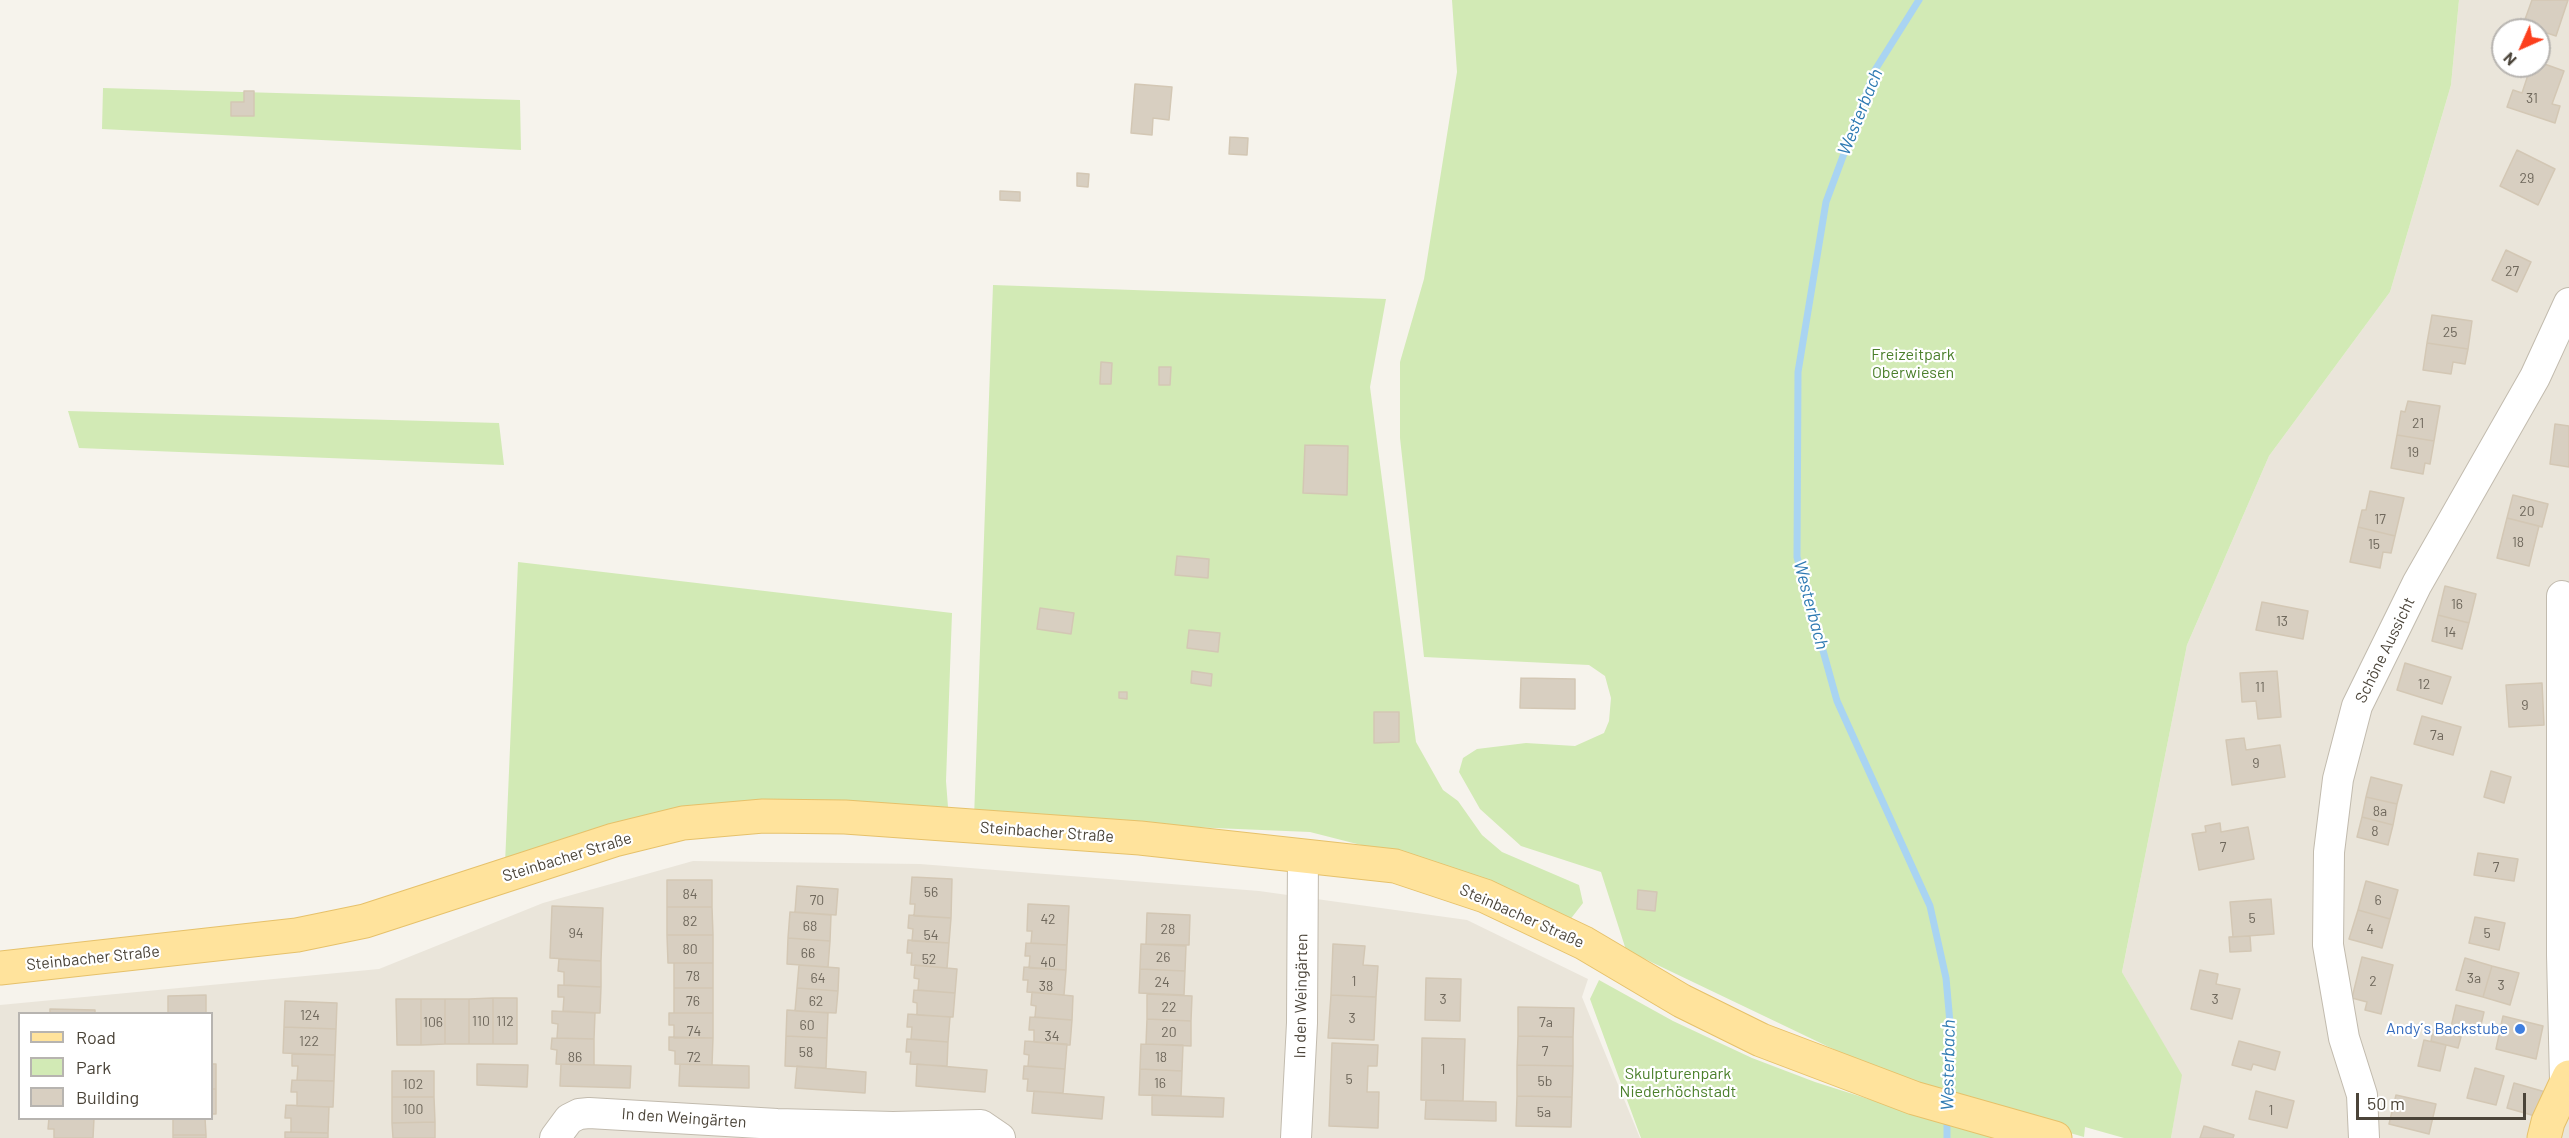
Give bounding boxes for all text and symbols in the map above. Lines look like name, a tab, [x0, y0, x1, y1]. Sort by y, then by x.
north arrow	[2491, 18, 2551, 78]
text: N	[2499, 49, 2520, 70]
water label: Westerbach	[1833, 66, 1887, 158]
house number: 31	[2526, 90, 2538, 106]
house number: 29	[2520, 170, 2534, 186]
house number: 27	[2505, 263, 2519, 279]
house number: 25	[2443, 324, 2457, 340]
park label: Freizeitpark Oberwiesen	[1871, 345, 1955, 383]
house number: 21	[2412, 415, 2424, 431]
house number: 19	[2407, 444, 2419, 460]
house number: 20	[2519, 503, 2535, 519]
house number: 17	[2374, 511, 2386, 527]
house number: 18	[2512, 534, 2524, 550]
house number: 15	[2368, 536, 2380, 552]
water label: Westerbach	[1789, 558, 1833, 652]
street label: Schöne Aussicht	[2351, 594, 2419, 706]
house number: 16	[2451, 596, 2463, 612]
house number: 13	[2276, 613, 2288, 629]
house number: 14	[2444, 624, 2456, 640]
house number: 12	[2418, 676, 2430, 692]
house number: 11	[2255, 679, 2265, 695]
house number: 9	[2521, 697, 2529, 713]
house number: 7a	[2430, 727, 2444, 743]
house number: 9	[2252, 755, 2260, 771]
house number: 8a	[2373, 803, 2387, 819]
street label: Steinbacher Straße	[979, 818, 1115, 846]
house number: 8	[2371, 823, 2379, 839]
street label: Steinbacher Straße	[500, 828, 634, 886]
house number: 7	[2220, 839, 2226, 855]
house number: 7	[2493, 859, 2499, 875]
street label: Steinbacher Straße	[1457, 880, 1587, 952]
house number: 56	[924, 884, 938, 900]
house number: 84	[682, 886, 698, 902]
house number: 70	[810, 892, 824, 908]
house number: 6	[2374, 892, 2382, 908]
house number: 5	[2248, 910, 2256, 926]
house number: 42	[1040, 911, 1056, 927]
house number: 82	[683, 913, 697, 929]
house number: 68	[803, 918, 817, 934]
house number: 28	[1161, 921, 1175, 937]
house number: 4	[2366, 921, 2374, 937]
house number: 94	[568, 925, 584, 941]
house number: 5	[2483, 925, 2491, 941]
house number: 54	[924, 927, 938, 943]
street label: In den Weingärten	[1290, 933, 1312, 1059]
street label: Steinbacher Straße	[25, 941, 161, 975]
house number: 80	[682, 941, 698, 957]
house number: 66	[801, 945, 815, 961]
house number: 26	[1156, 949, 1170, 965]
house number: 52	[922, 951, 936, 967]
house number: 40	[1040, 954, 1056, 970]
house number: 78	[686, 968, 700, 984]
house number: 64	[811, 970, 825, 986]
house number: 3a	[2467, 970, 2481, 986]
house number: 1	[1352, 973, 1356, 989]
house number: 2	[2369, 973, 2377, 989]
house number: 24	[1154, 974, 1170, 990]
house number: 3	[2497, 977, 2505, 993]
house number: 38	[1039, 978, 1053, 994]
house number: 3	[1439, 991, 1447, 1007]
house number: 3	[2211, 991, 2219, 1007]
house number: 76	[686, 993, 700, 1009]
house number: 62	[809, 993, 823, 1009]
house number: 22	[1161, 999, 1177, 1015]
house number: 124	[300, 1007, 320, 1023]
house number: 3	[1348, 1010, 1356, 1026]
legend	[18, 1012, 213, 1120]
house number: 110	[472, 1013, 490, 1029]
house number: 112	[496, 1013, 514, 1029]
house number: 106	[423, 1014, 443, 1030]
house number: 7a	[1539, 1014, 1553, 1030]
house number: 60	[799, 1017, 815, 1033]
water label: Westerbach	[1936, 1019, 1960, 1111]
place label: Andy´s Backstube	[2386, 1019, 2508, 1039]
marker: Andy´s Backstube	[2513, 1022, 2527, 1036]
house number: 74	[687, 1023, 701, 1039]
house number: 20	[1161, 1024, 1177, 1040]
text: Road	[76, 1026, 116, 1048]
house number: 34	[1045, 1028, 1059, 1044]
house number: 122	[299, 1033, 319, 1049]
house number: 7	[1542, 1043, 1548, 1059]
house number: 58	[799, 1044, 813, 1060]
house number: 86	[568, 1049, 582, 1065]
house number: 72	[687, 1049, 701, 1065]
house number: 18	[1155, 1049, 1167, 1065]
text: Park	[76, 1056, 111, 1078]
house number: 1	[1441, 1061, 1445, 1077]
park label: Skulpturenpark Niederhöchstadt	[1620, 1064, 1736, 1102]
house number: 5	[1345, 1071, 1353, 1087]
house number: 5b	[1538, 1073, 1552, 1089]
house number: 16	[1154, 1075, 1166, 1091]
house number: 102	[403, 1076, 423, 1092]
scale bar	[2359, 1081, 2528, 1119]
text: Building	[76, 1086, 139, 1108]
text: 50 m	[2367, 1092, 2405, 1114]
house number: 100	[403, 1101, 423, 1117]
house number: 1	[2269, 1102, 2273, 1118]
street label: In den Weingärten	[621, 1104, 747, 1132]
house number: 5a	[1537, 1104, 1551, 1120]

